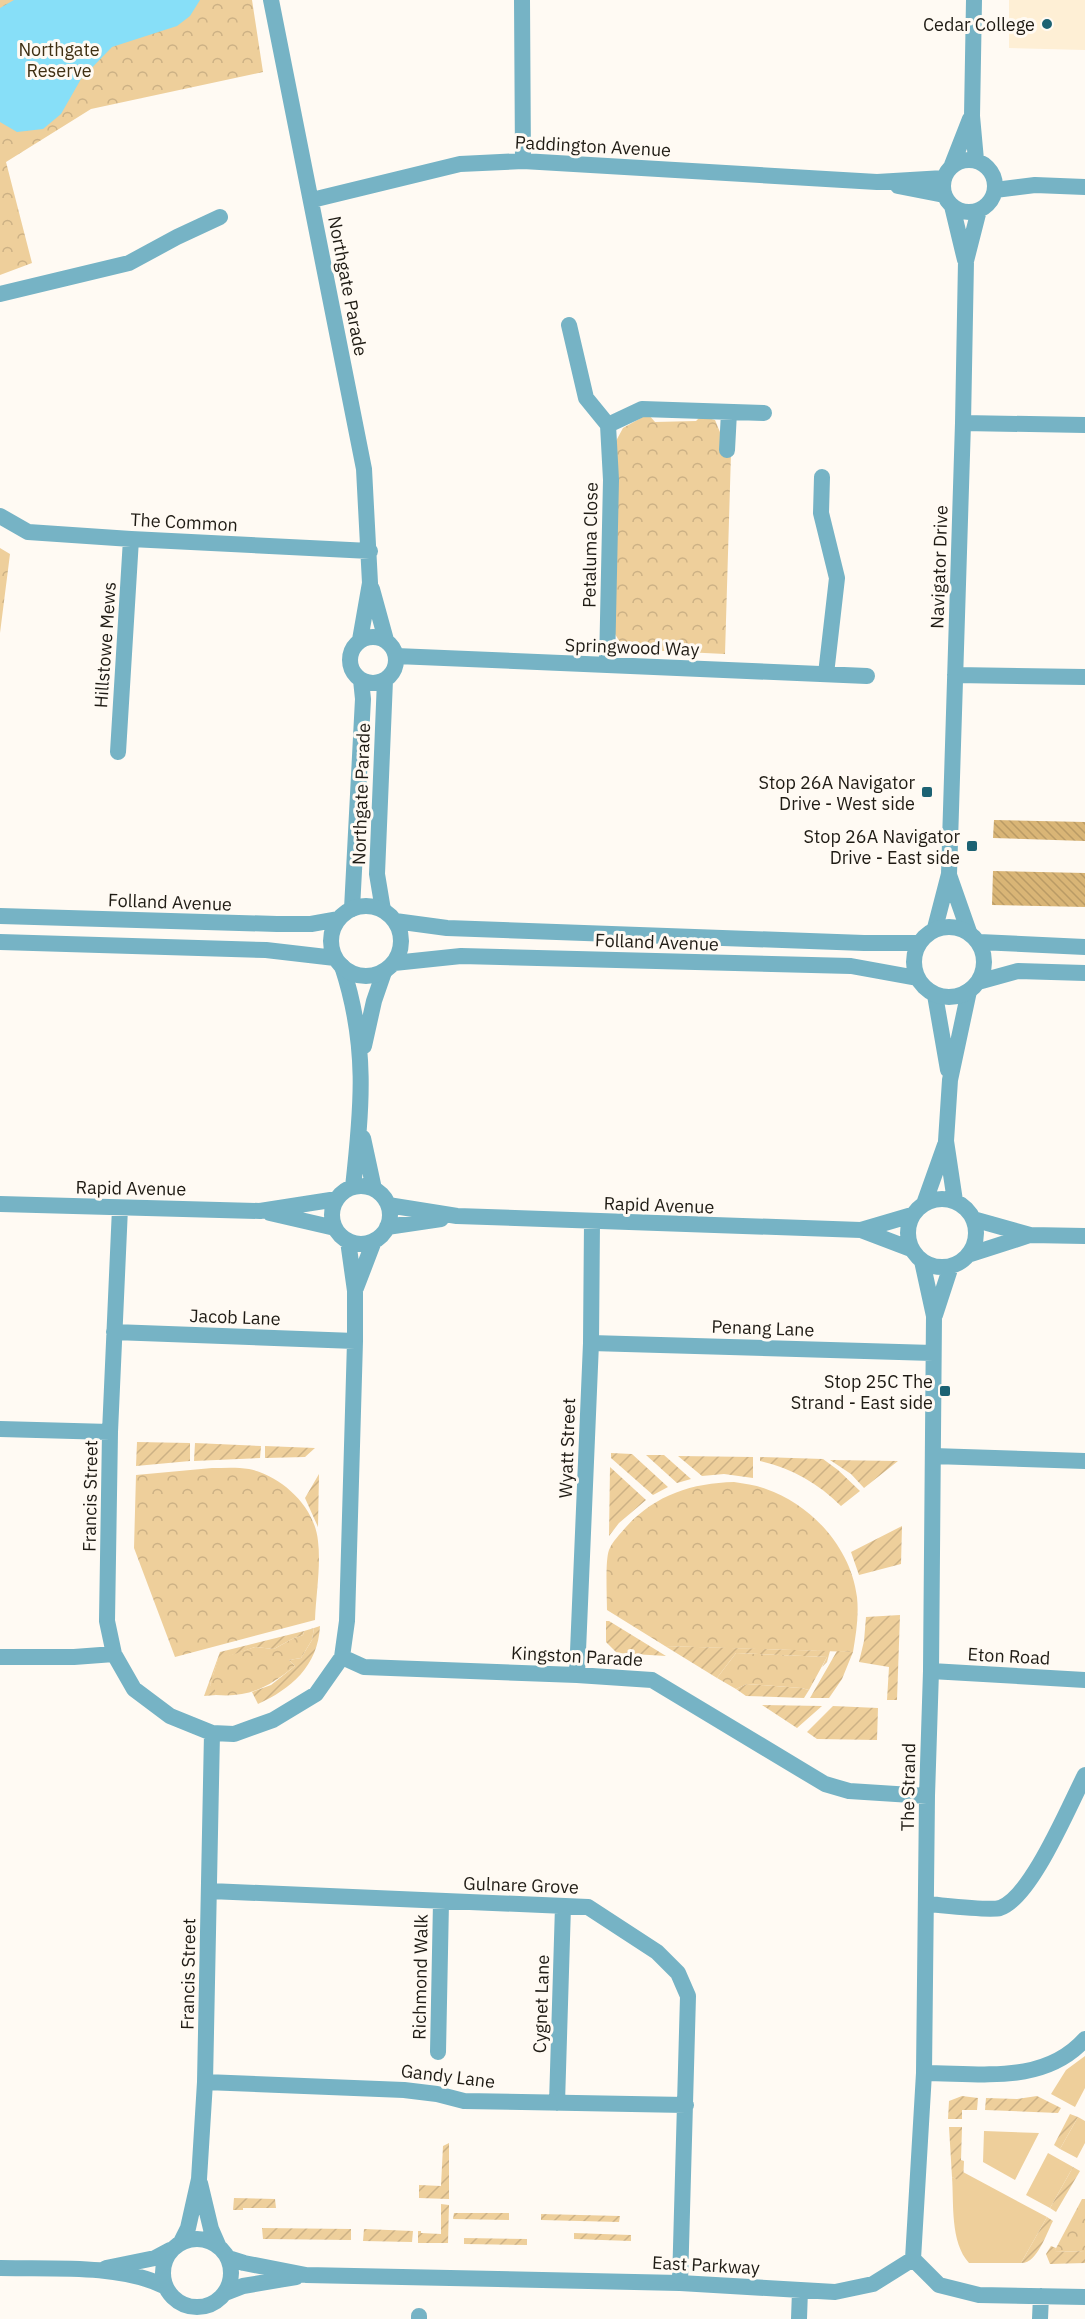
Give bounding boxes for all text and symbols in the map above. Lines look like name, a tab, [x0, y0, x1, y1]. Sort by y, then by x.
place label: Cedar College	[923, 13, 1035, 36]
marker: Cedar College	[1040, 17, 1054, 31]
park label: Northgate Reserve	[18, 38, 100, 82]
street label: Paddington Avenue	[514, 130, 672, 162]
street label: Northgate Parade	[323, 214, 373, 358]
street label: Petaluma Close	[577, 482, 603, 608]
street label: Navigator Drive	[925, 505, 953, 629]
street label: The Common	[130, 508, 238, 536]
street label: Hillstowe Mews	[89, 581, 121, 709]
street label: Springwood Way	[564, 633, 700, 661]
street label: Northgate Parade	[347, 722, 375, 865]
place label: Stop 26A Navigator Drive - West side	[759, 771, 915, 815]
marker: Stop 26A Navigator Drive - West side	[920, 785, 934, 799]
place label: Stop 26A Navigator Drive - East side	[804, 825, 960, 869]
marker: Stop 26A Navigator Drive - East side	[965, 839, 979, 853]
street label: Folland Avenue	[108, 888, 232, 916]
street label: Folland Avenue	[595, 928, 719, 956]
street label: Rapid Avenue	[75, 1176, 187, 1200]
street label: Rapid Avenue	[603, 1192, 715, 1218]
street label: Jacob Lane	[189, 1304, 281, 1330]
street label: Penang Lane	[711, 1315, 815, 1341]
place label: Stop 25C The Strand - East side	[791, 1370, 933, 1414]
marker: Stop 25C The Strand - East side	[938, 1384, 952, 1398]
street label: Wyatt Street	[554, 1397, 580, 1499]
street label: Francis Street	[78, 1440, 102, 1552]
street label: Kingston Parade	[511, 1641, 644, 1671]
street label: Eton Road	[967, 1642, 1051, 1670]
street label: The Strand	[896, 1743, 920, 1831]
street label: Gulnare Grove	[463, 1871, 579, 1899]
street label: Richmond Walk	[407, 1913, 433, 2040]
street label: Francis Street	[176, 1918, 200, 2030]
street label: Cygnet Lane	[528, 1954, 554, 2054]
street label: Gandy Lane	[400, 2059, 497, 2093]
street label: East Parkway	[652, 2251, 760, 2279]

